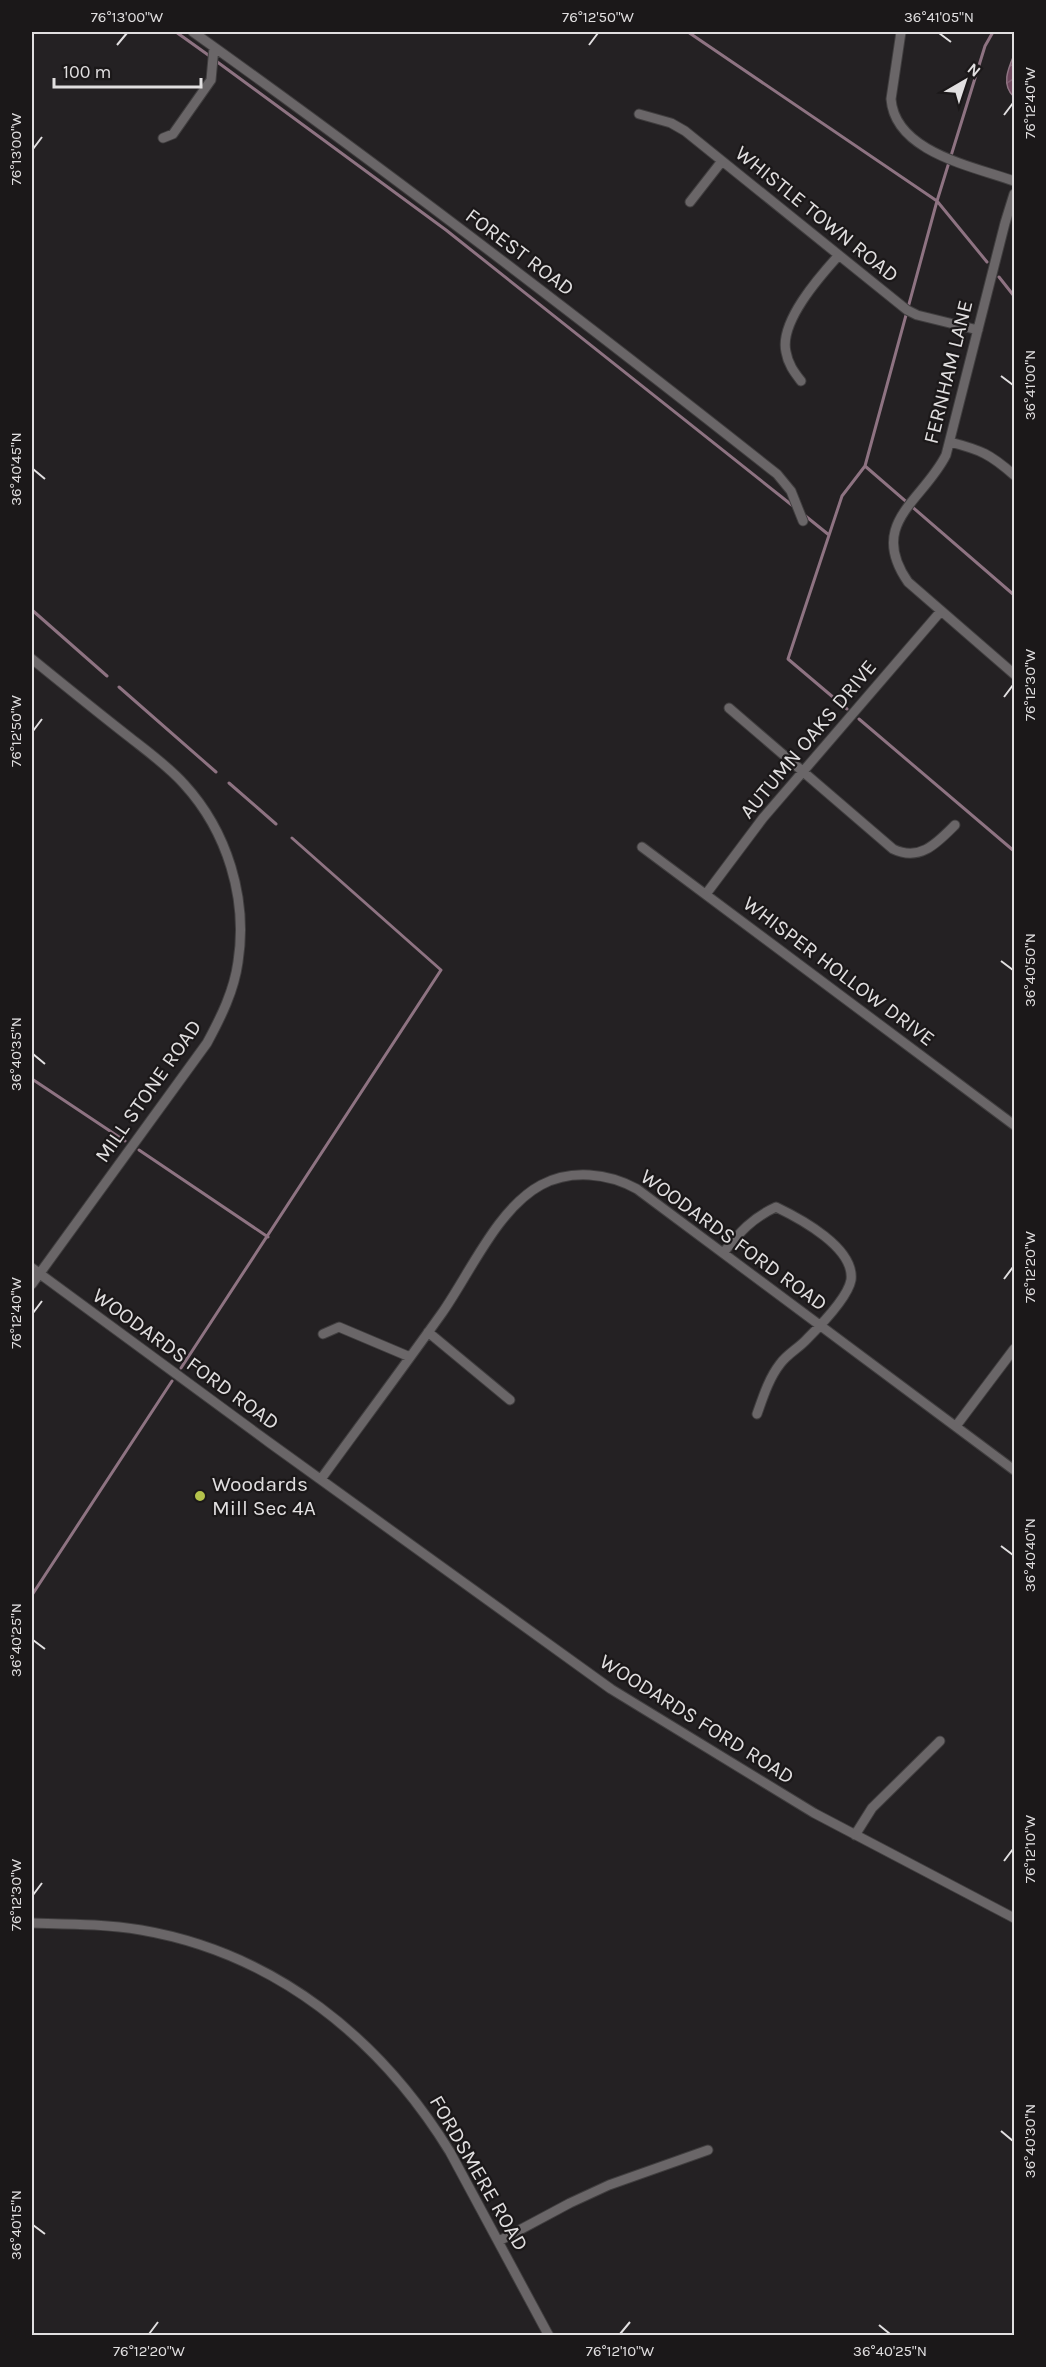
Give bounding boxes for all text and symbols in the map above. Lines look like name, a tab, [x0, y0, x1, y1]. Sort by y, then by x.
text: 76°13'00"W	[91, 8, 164, 26]
text: 76°12'50"W	[562, 8, 634, 26]
text: 36°41'05"N	[904, 8, 974, 26]
scale bar	[54, 51, 201, 89]
north arrow	[935, 51, 995, 111]
text: N	[964, 59, 985, 81]
text: 100 m	[63, 61, 111, 83]
text: 76°12'40"W	[1021, 67, 1039, 139]
text: 76°13'00"W	[7, 112, 25, 185]
street label: WHISTLE TOWN ROAD	[731, 141, 903, 287]
street label: FOREST ROAD	[461, 203, 579, 301]
street label: FERNHAM LANE	[919, 298, 977, 446]
text: 36°41'00"N	[1021, 350, 1039, 420]
text: 36°40'45"N	[7, 432, 25, 506]
text: 76°12'30"W	[1021, 648, 1039, 721]
street label: AUTUMN OAKS DRIVE	[735, 655, 881, 823]
text: 76°12'50"W	[7, 695, 25, 767]
street label: WHISPER HOLLOW DRIVE	[739, 891, 939, 1051]
text: 36°40'50"N	[1021, 933, 1039, 1007]
street label: MILL STONE ROAD	[90, 1015, 206, 1167]
text: 36°40'35"N	[7, 1017, 25, 1091]
street label: WOODARDS FORD ROAD	[636, 1164, 832, 1316]
text: 76°12'20"W	[1021, 1230, 1039, 1303]
text: 76°12'40"W	[7, 1277, 25, 1349]
street label: WOODARDS FORD ROAD	[88, 1283, 284, 1435]
place label: Woodards Mill Sec 4A	[212, 1472, 316, 1520]
marker: Woodards Mill Sec 4A	[193, 1489, 207, 1503]
text: 36°40'40"N	[1021, 1518, 1039, 1592]
text: 36°40'25"N	[7, 1603, 25, 1677]
street label: WOODARDS FORD ROAD	[595, 1649, 799, 1789]
text: 76°12'10"W	[1021, 1814, 1039, 1883]
text: 76°12'30"W	[7, 1858, 25, 1931]
street label: FORDSMERE ROAD	[425, 2091, 533, 2255]
text: 36°40'30"N	[1021, 2104, 1039, 2178]
text: 36°40'15"N	[7, 2190, 25, 2260]
text: 76°12'20"W	[113, 2342, 186, 2360]
text: 76°12'10"W	[586, 2342, 655, 2360]
text: 36°40'25"N	[853, 2342, 927, 2360]

